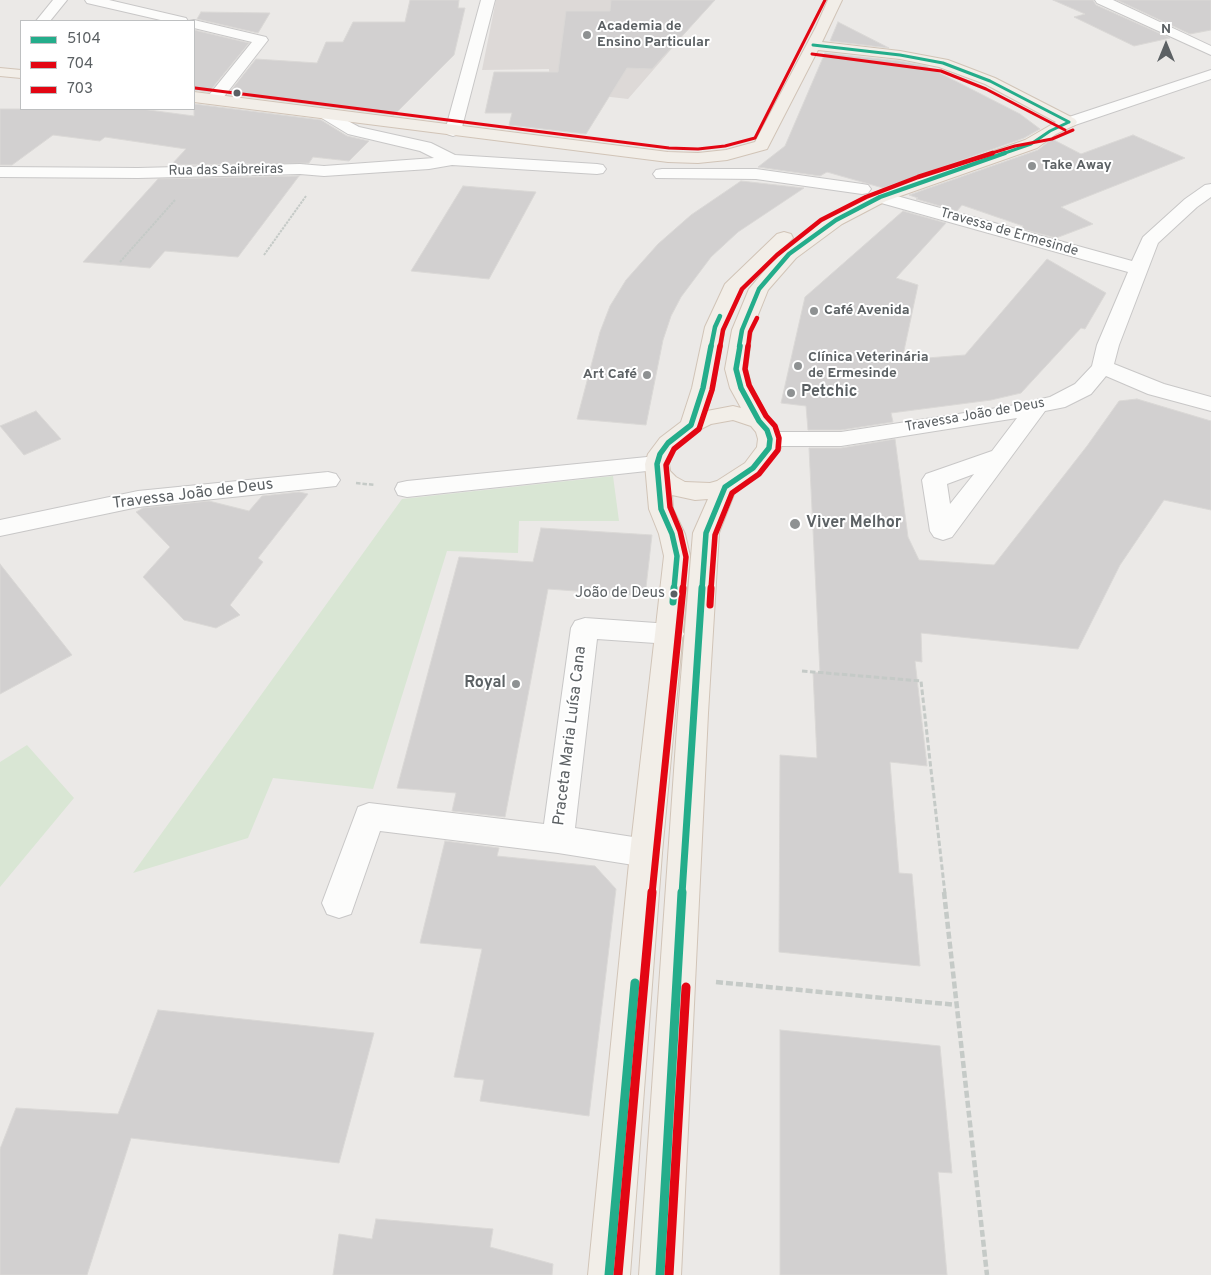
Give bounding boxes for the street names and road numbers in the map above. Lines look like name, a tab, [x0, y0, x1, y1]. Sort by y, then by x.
street label: Rua das Saibreiras	[168, 162, 284, 180]
street label: Travessa de Ermesinde	[938, 205, 1080, 261]
street label: Travessa João de Deus	[904, 395, 1046, 437]
street label: Travessa João de Deus	[112, 476, 274, 514]
street label: Praceta Maria Luísa Cana	[550, 645, 592, 827]

